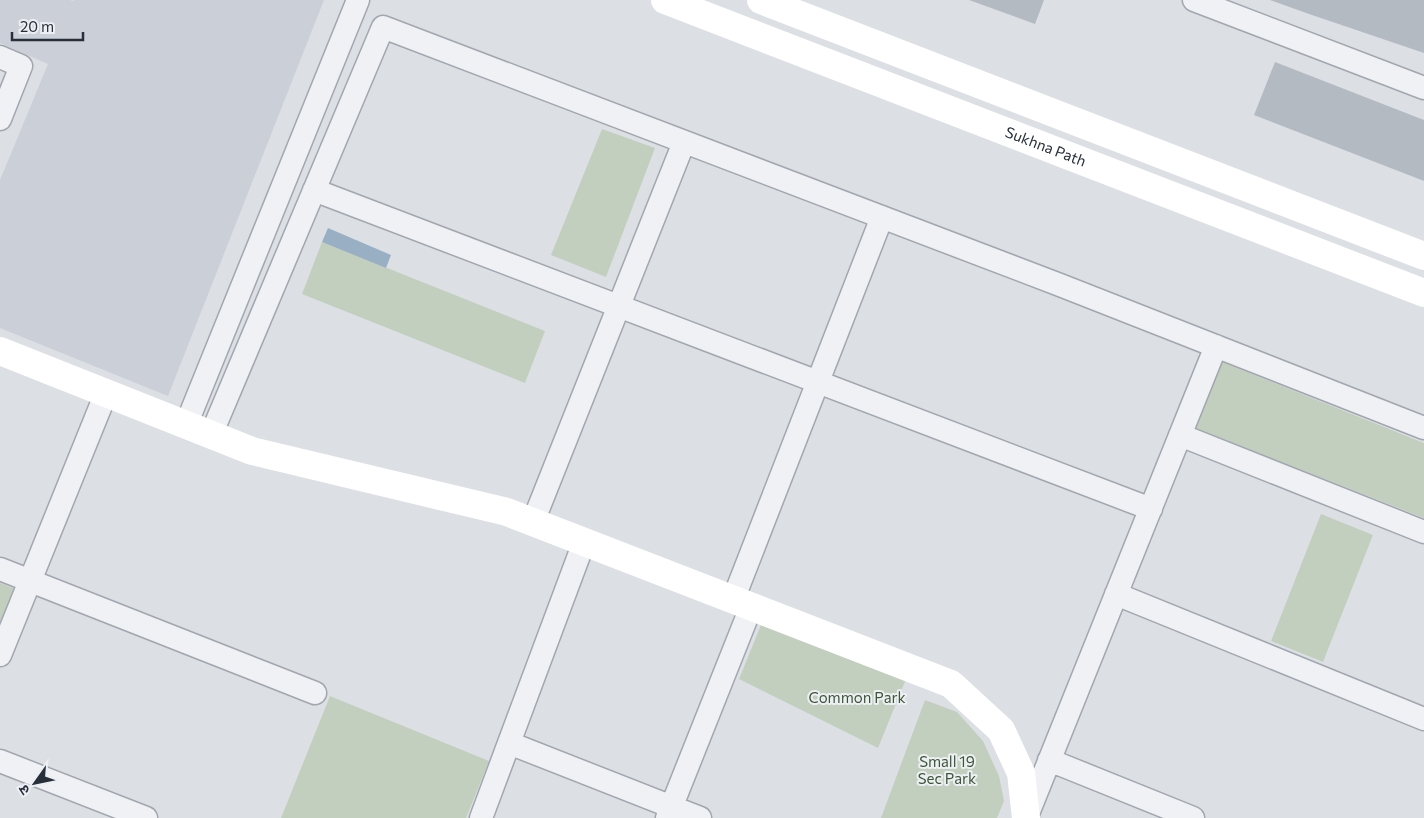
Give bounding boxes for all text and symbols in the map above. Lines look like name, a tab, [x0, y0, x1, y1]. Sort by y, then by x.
scale bar	[12, 10, 84, 42]
text: 20 m	[20, 17, 54, 35]
street label: Sukhna Path	[1003, 122, 1089, 170]
park label: Common Park	[808, 688, 906, 706]
park label: Small 19 Sec Park	[918, 752, 976, 787]
north arrow	[10, 758, 60, 808]
text: उ	[14, 782, 33, 798]

